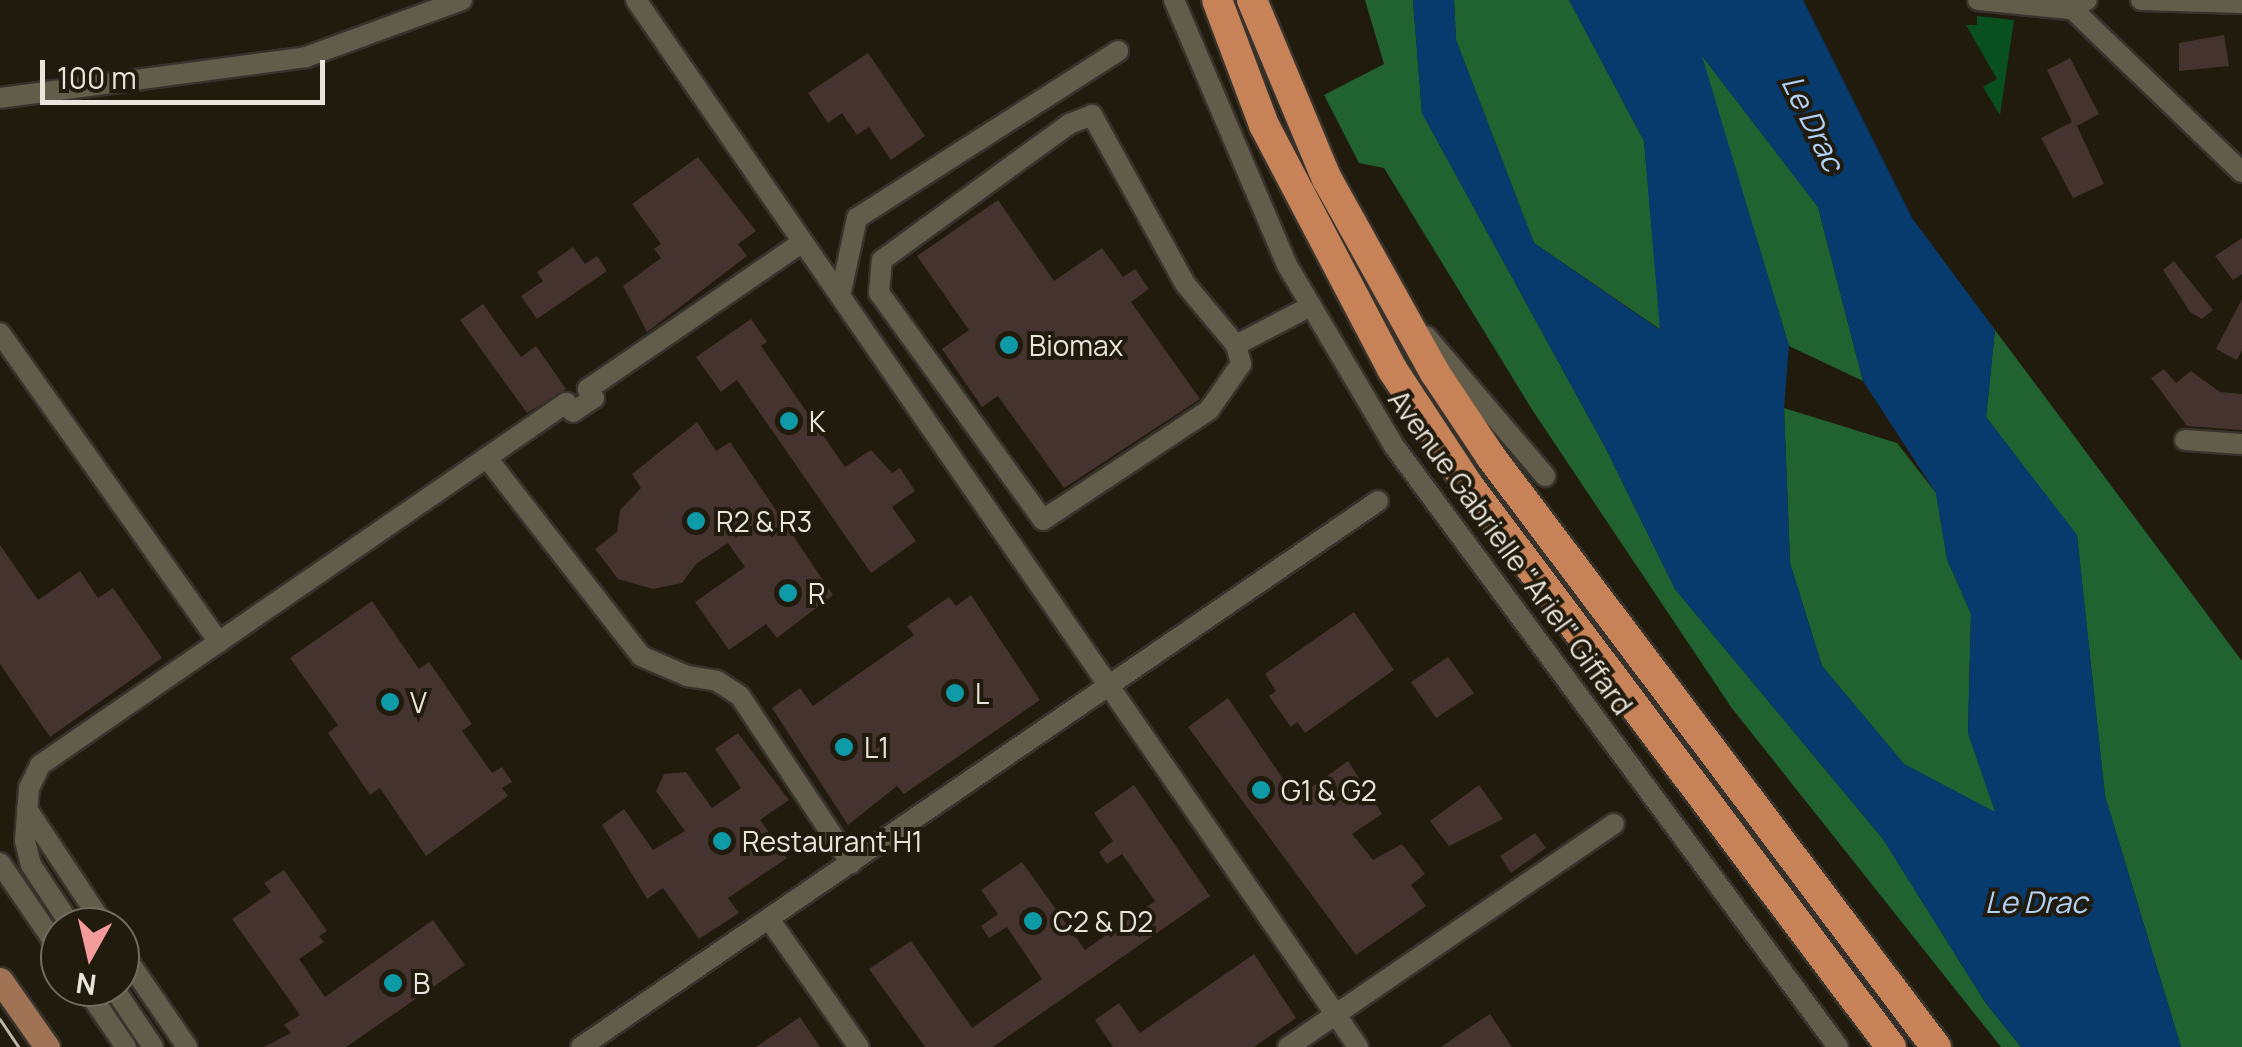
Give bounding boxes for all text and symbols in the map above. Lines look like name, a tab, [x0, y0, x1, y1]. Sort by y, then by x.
scale bar	[45, 40, 330, 102]
text: 100 m	[57, 57, 137, 98]
water label: Le Drac	[1774, 69, 1852, 177]
place label: Biomax	[1029, 328, 1123, 362]
marker: Biomax	[998, 334, 1020, 356]
street label: Avenue Gabrielle "Ariel" Giffard	[1382, 383, 1640, 721]
place label: K	[809, 404, 826, 438]
marker: K	[778, 410, 800, 432]
place label: R2 & R3	[716, 504, 812, 538]
marker: R2 & R3	[685, 510, 707, 532]
place label: R	[808, 576, 826, 610]
marker: R	[777, 582, 799, 604]
place label: L	[975, 676, 989, 710]
marker: L	[944, 682, 966, 704]
place label: V	[410, 685, 427, 719]
marker: V	[379, 691, 401, 713]
place label: L1	[864, 730, 889, 764]
marker: L1	[833, 736, 855, 758]
place label: G1 & G2	[1281, 773, 1377, 807]
marker: G1 & G2	[1250, 779, 1272, 801]
place label: Restaurant H1	[742, 824, 923, 858]
marker: Restaurant H1	[711, 830, 733, 852]
water label: Le Drac	[1985, 884, 2087, 920]
place label: C2 & D2	[1053, 904, 1153, 938]
north arrow	[40, 907, 140, 1007]
marker: C2 & D2	[1022, 910, 1044, 932]
text: N	[74, 965, 99, 1005]
place label: B	[413, 966, 430, 1000]
marker: B	[382, 972, 404, 994]

